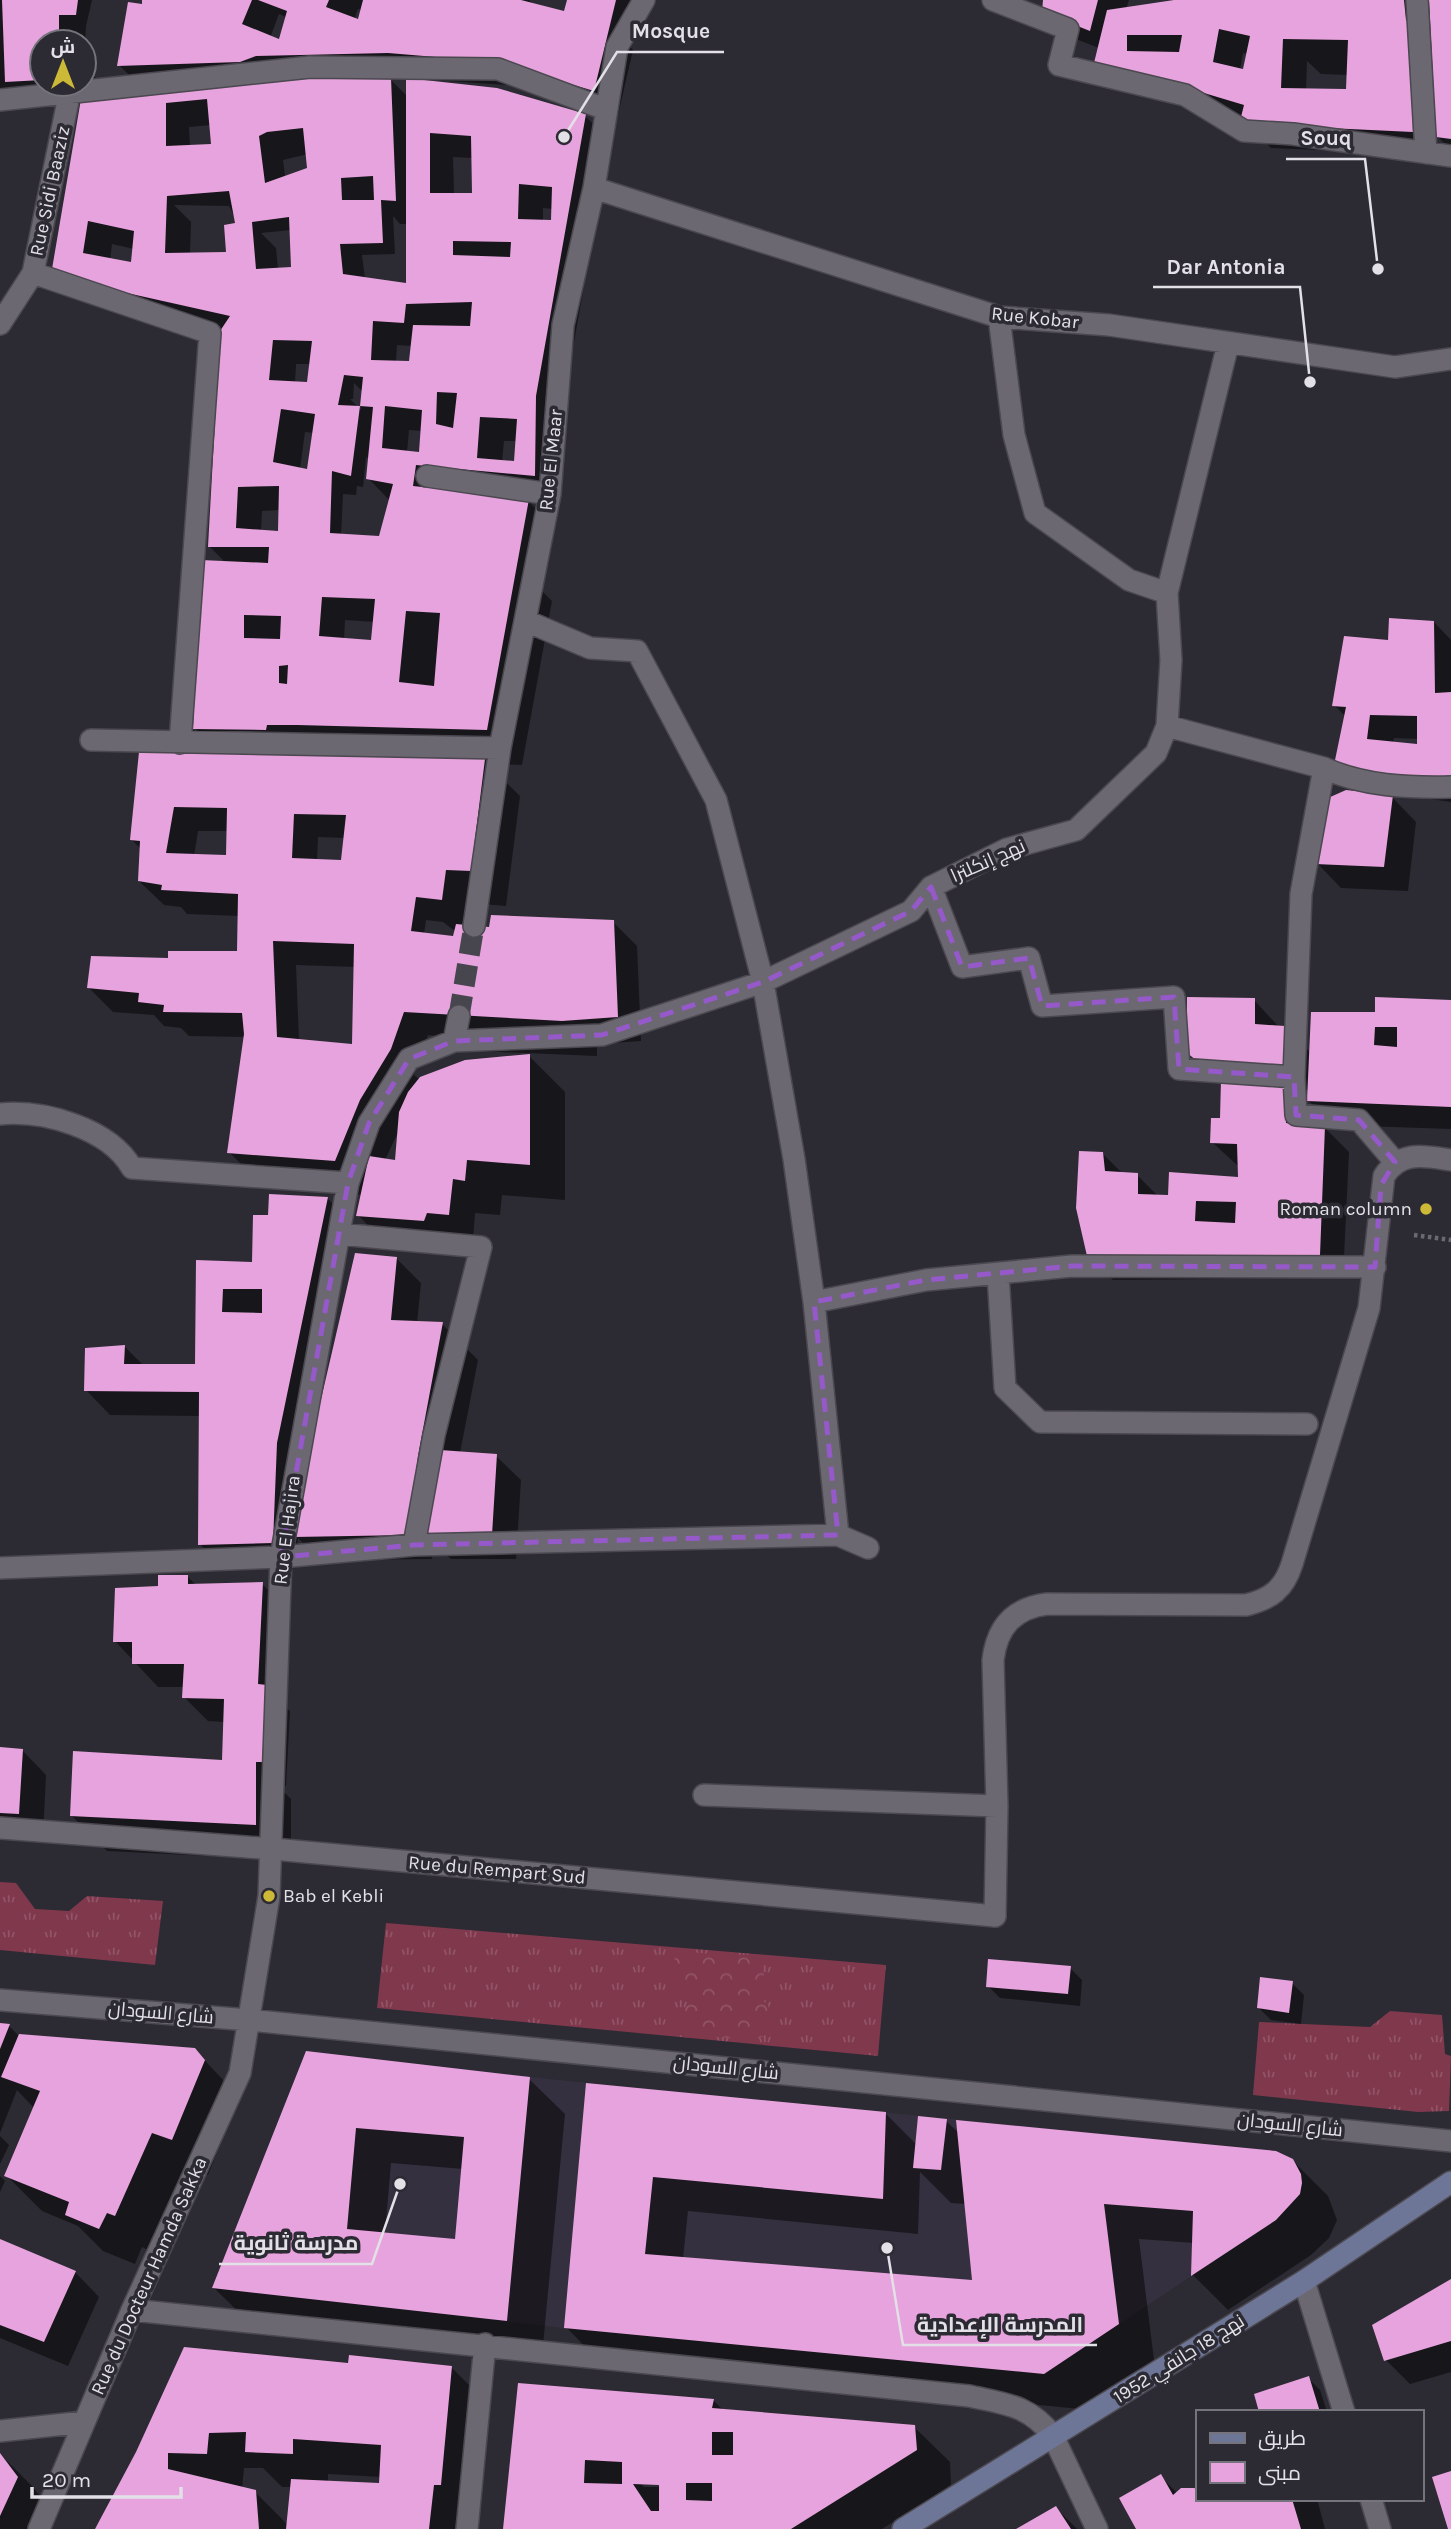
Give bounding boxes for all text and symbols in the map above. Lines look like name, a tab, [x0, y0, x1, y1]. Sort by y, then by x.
callout: Mosque	[617, 10, 724, 52]
text: Mosque	[632, 19, 710, 44]
north arrow	[28, 28, 98, 98]
text: ش	[51, 36, 75, 58]
callout: Souq	[1286, 117, 1365, 159]
street label: Rue Sidi Baaziz	[25, 124, 75, 258]
text: Souq	[1300, 126, 1352, 151]
callout: Dar Antonia	[1153, 245, 1300, 287]
text: Dar Antonia	[1167, 255, 1285, 279]
street label: Rue Kobar	[990, 302, 1080, 334]
street label: Rue El Maar	[535, 408, 567, 512]
street label: نهج إنكلترا	[947, 835, 1029, 889]
place label: Roman column	[1280, 1198, 1412, 1220]
marker: Roman column	[1418, 1201, 1434, 1217]
street label: Rue El Hajira	[269, 1474, 305, 1586]
street label: Rue du Rempart Sud	[407, 1851, 587, 1889]
place label: Bab el Kebli	[283, 1885, 384, 1907]
marker: Bab el Kebli	[261, 1888, 277, 1904]
street label: شارع السودان	[107, 1997, 215, 2031]
street label: شارع السودان	[672, 2052, 780, 2086]
street label: شارع السودان	[1236, 2109, 1344, 2143]
street label: Rue du Docteur Hamda Sakka	[86, 2154, 212, 2398]
callout: مدرسة ثانوية	[219, 2222, 372, 2264]
text: مدرسة ثانوية	[234, 2231, 358, 2256]
callout: المدرسة الإعدادية	[903, 2303, 1097, 2345]
street label: نهج 18 جانفي 1952	[1109, 2310, 1250, 2411]
text: المدرسة الإعدادية	[917, 2313, 1083, 2339]
legend	[1196, 2410, 1423, 2501]
text: طريق	[1258, 2426, 1306, 2451]
scale bar	[32, 2456, 180, 2500]
text: مبنى	[1258, 2461, 1301, 2486]
text: 20 m	[42, 2468, 91, 2492]

